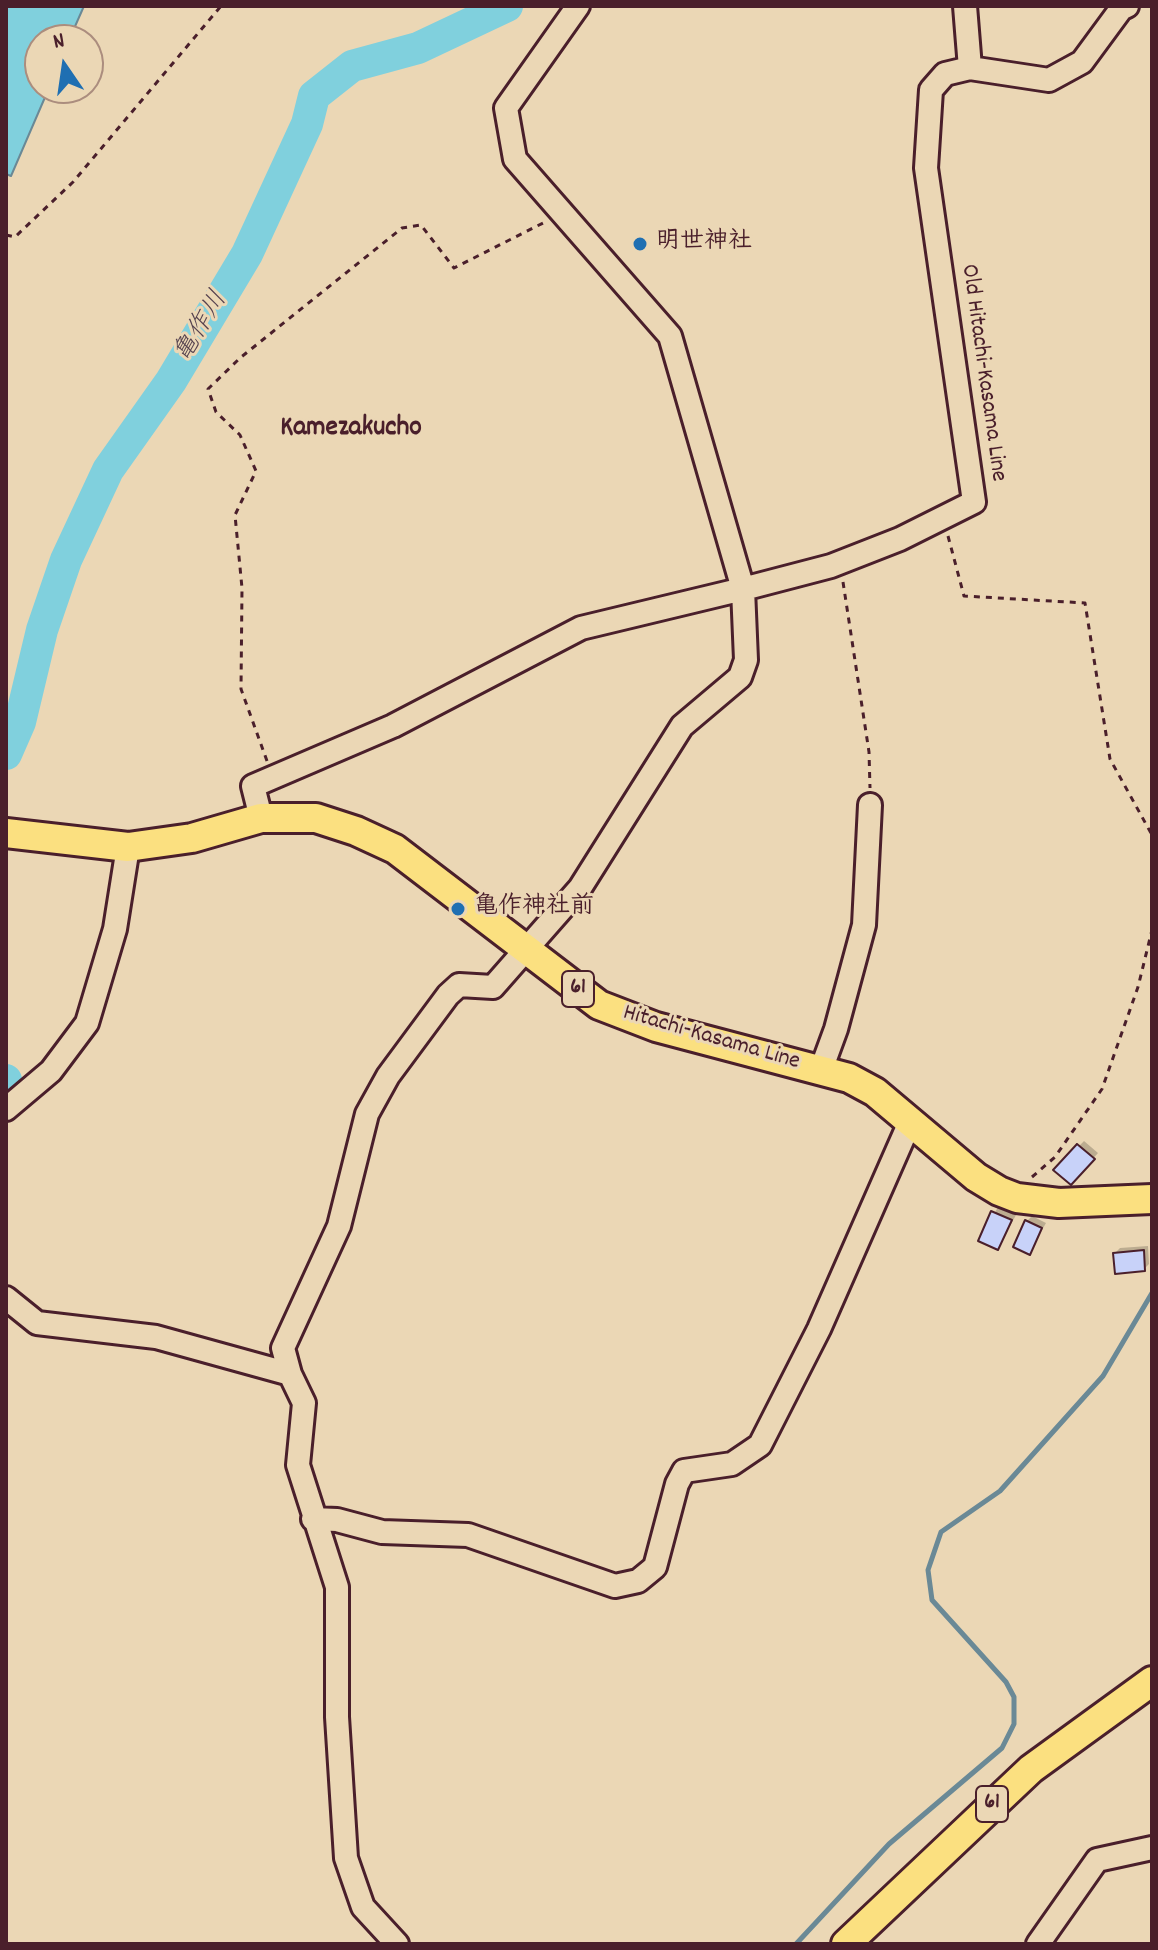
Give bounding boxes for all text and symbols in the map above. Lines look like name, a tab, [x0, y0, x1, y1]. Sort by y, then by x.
north arrow	[24, 24, 104, 104]
text: N	[50, 26, 68, 58]
place label: 明世神社	[656, 230, 752, 258]
marker: 明世神社	[631, 235, 649, 253]
street label: Old Hitachi-Kasama Line	[952, 263, 1012, 483]
water label: 亀作川	[170, 287, 236, 369]
district label: Kamezakucho	[280, 413, 422, 447]
place label: 亀作神社前	[474, 895, 594, 923]
marker: 亀作神社前	[449, 900, 467, 918]
road number: 61	[562, 971, 594, 1007]
street label: Hitachi-Kasama Line	[619, 1000, 803, 1078]
road number: 61	[976, 1786, 1008, 1822]

